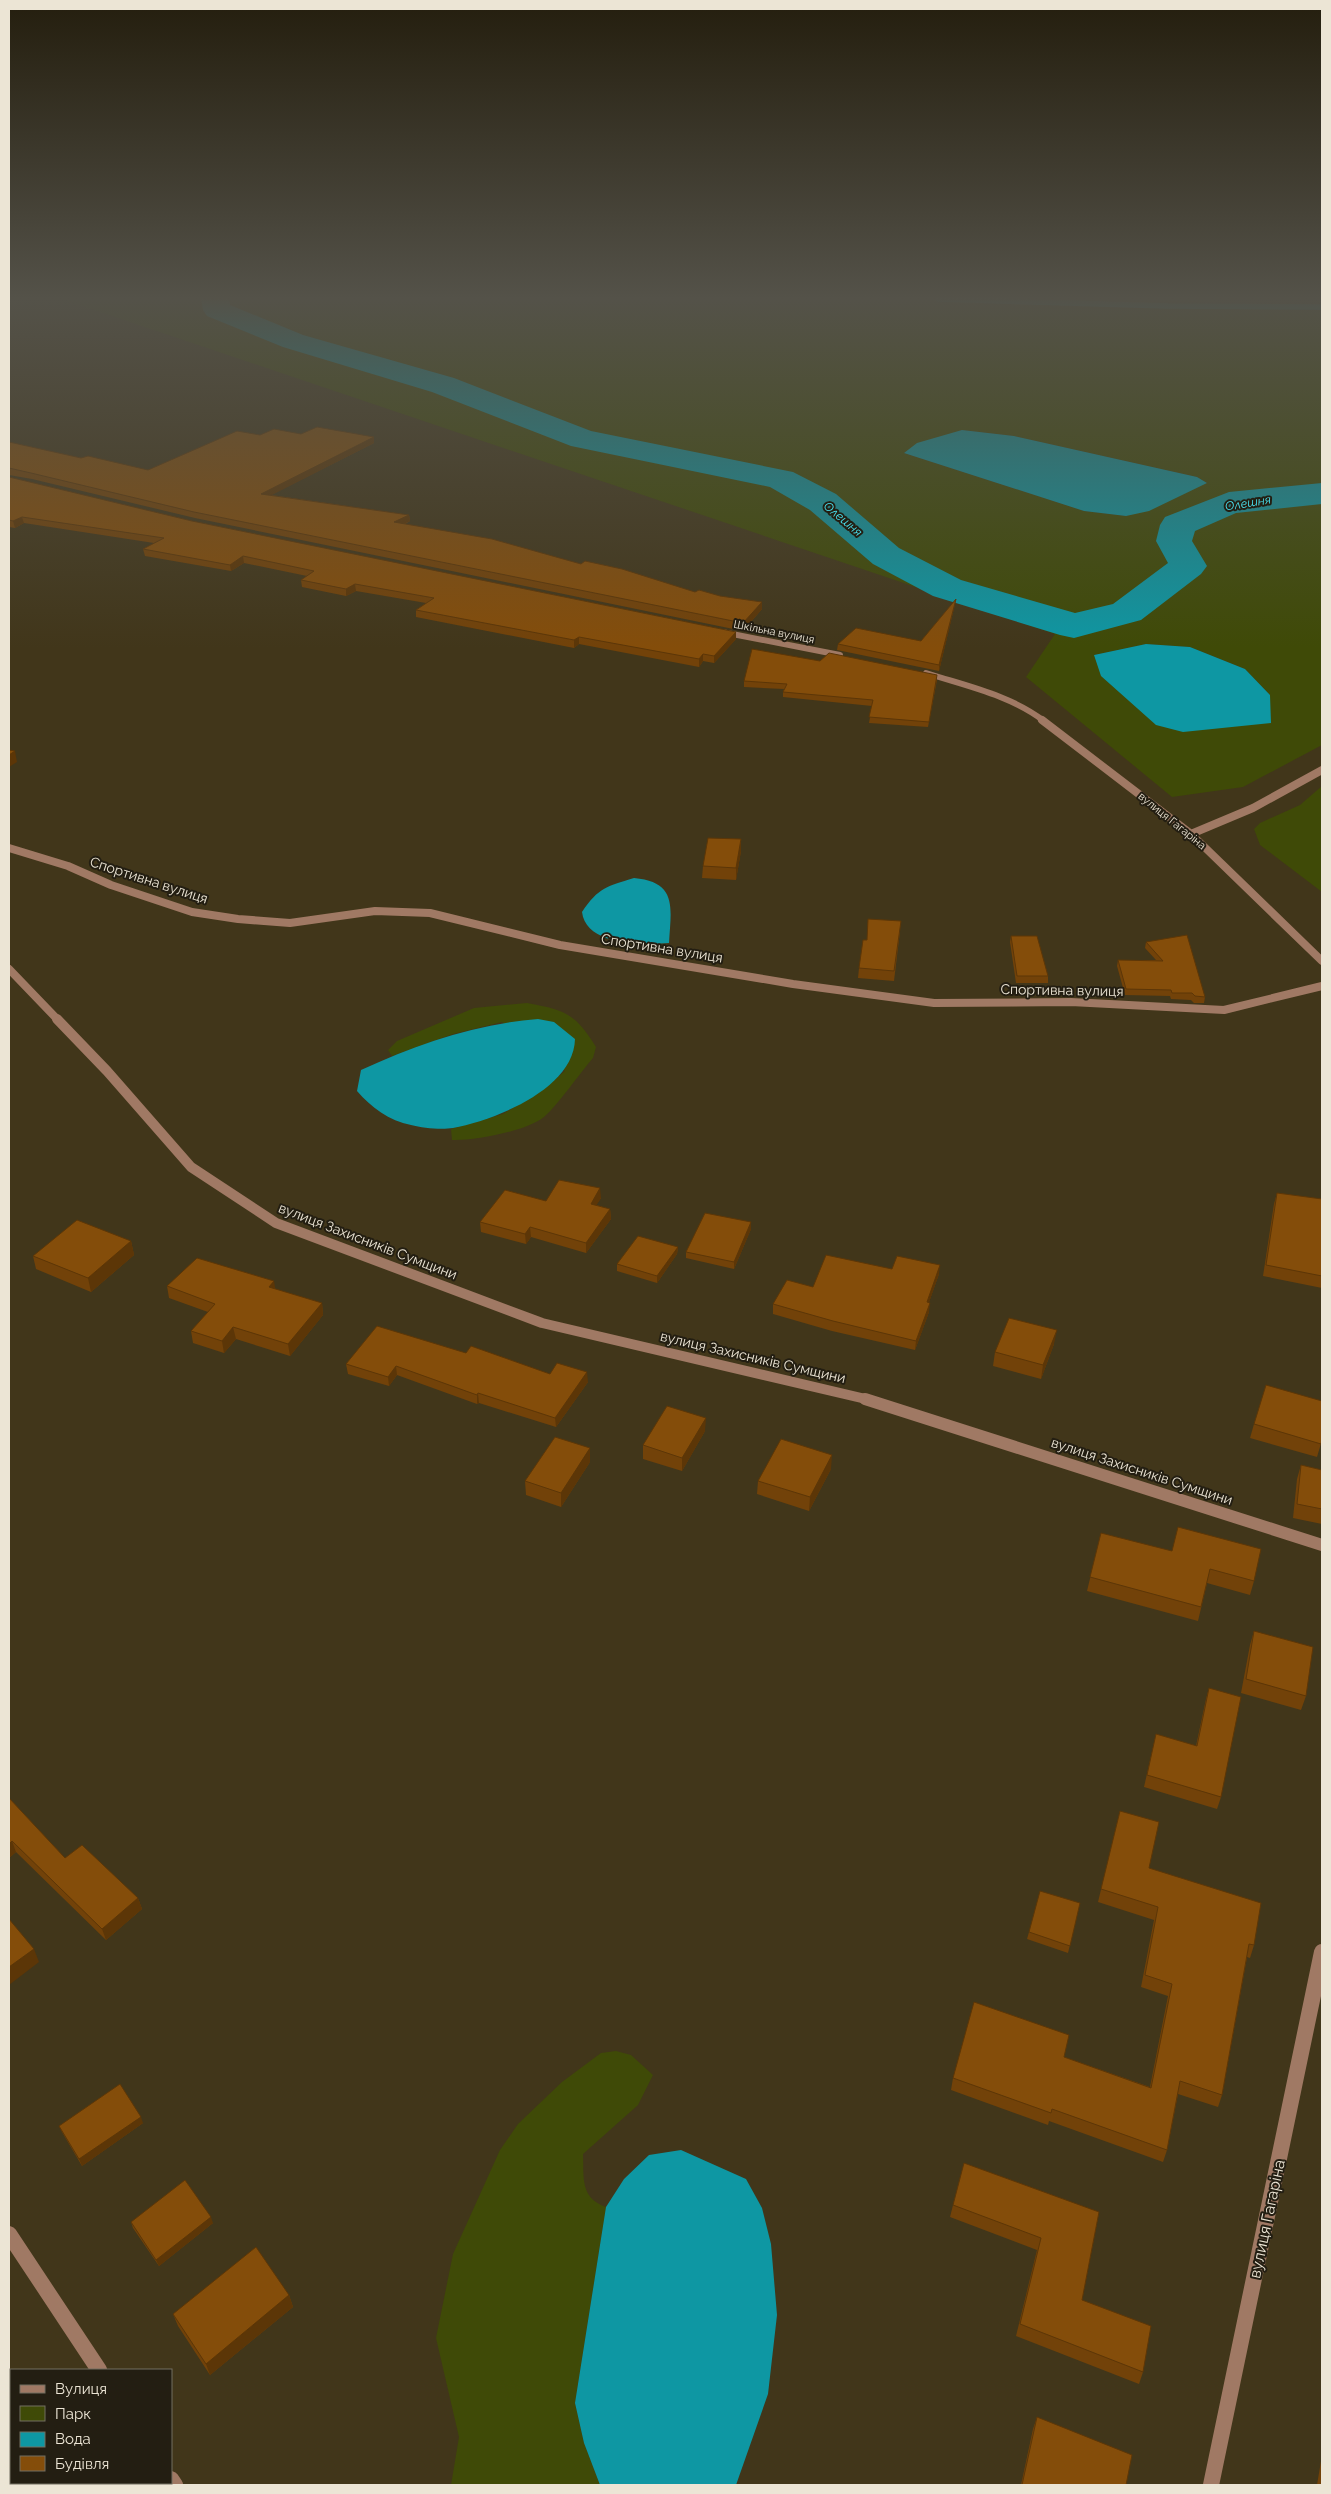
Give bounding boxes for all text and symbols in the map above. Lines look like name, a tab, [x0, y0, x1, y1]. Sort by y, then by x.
water label: Олешня	[1224, 492, 1272, 514]
water label: Олешня	[821, 499, 866, 540]
street label: Шкільна вулиця	[732, 618, 816, 646]
street label: вулиця Гагаріна	[1136, 790, 1208, 852]
street label: Спортивна вулиця	[88, 853, 210, 907]
street label: Спортивна вулиця	[600, 930, 724, 966]
street label: Спортивна вулиця	[1000, 981, 1124, 999]
street label: вулиця Захисників Сумщини	[277, 1200, 459, 1282]
street label: вулиця Захисників Сумщини	[659, 1328, 847, 1386]
street label: вулиця Захисників Сумщини	[1049, 1434, 1235, 1508]
street label: вулиця Гагаріна	[1245, 2158, 1289, 2280]
legend	[10, 2369, 172, 2484]
text: Вулиця	[55, 2380, 107, 2398]
text: Парк	[55, 2405, 91, 2423]
text: Вода	[55, 2430, 91, 2448]
text: Будівля	[55, 2455, 109, 2473]

